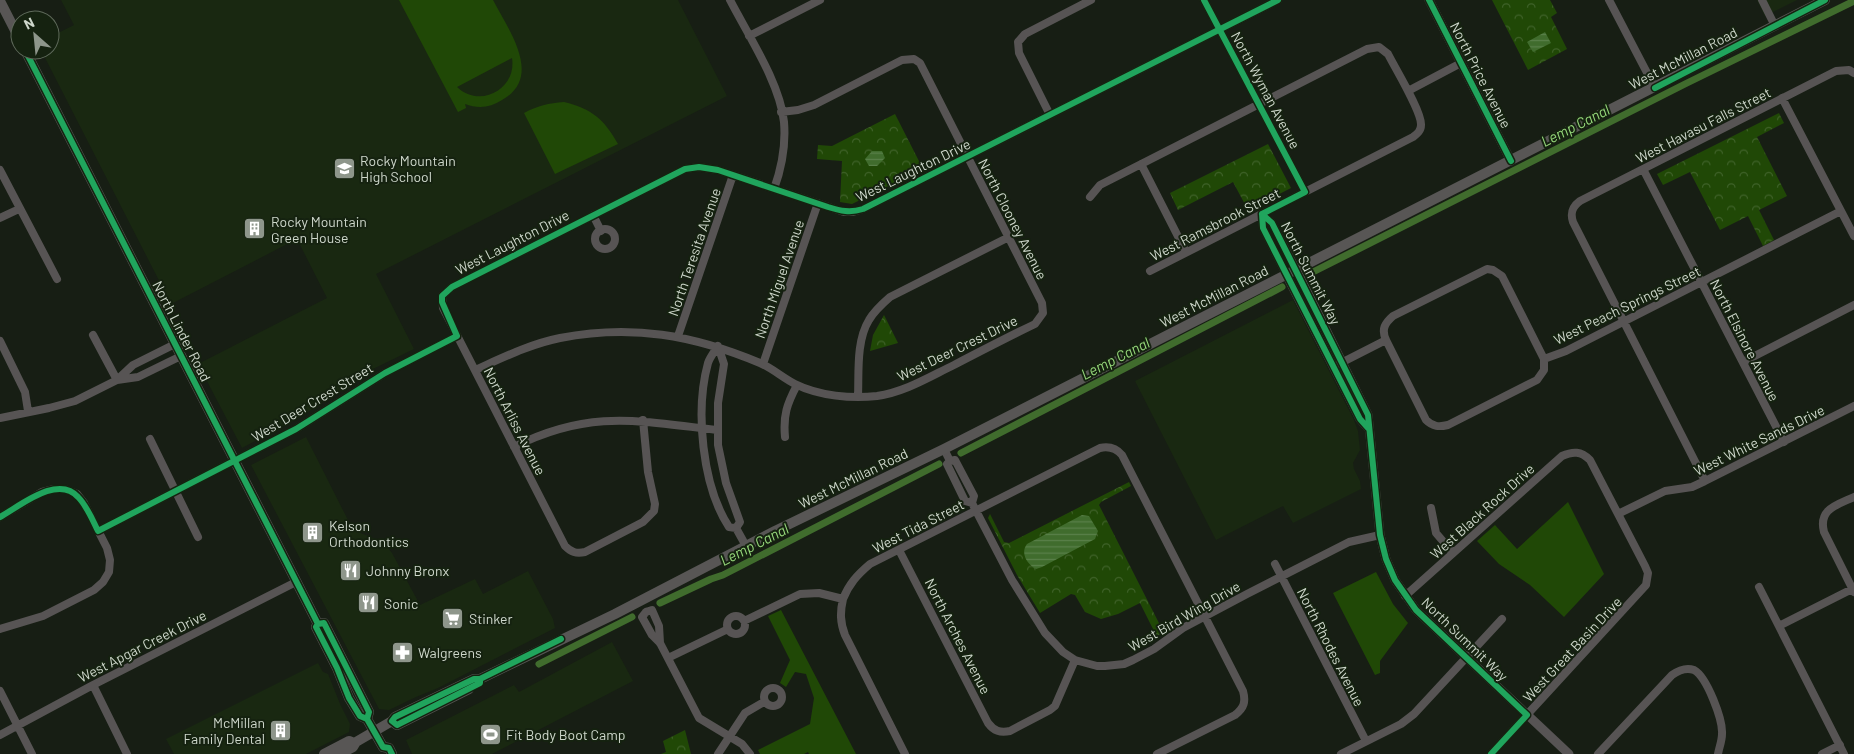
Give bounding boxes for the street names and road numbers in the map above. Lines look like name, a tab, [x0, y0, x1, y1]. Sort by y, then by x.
street label: North Price Avenue	[1447, 19, 1515, 131]
street label: West McMillan Road	[1626, 23, 1740, 93]
street label: North Wyman Avenue	[1228, 29, 1304, 151]
street label: West Havasu Falls Street	[1633, 84, 1773, 166]
street label: West Laughton Drive	[853, 135, 973, 205]
street label: North Clooney Avenue	[975, 156, 1051, 282]
street label: West Ramsbrook Street	[1147, 184, 1283, 264]
street label: North Teresita Avenue	[664, 186, 724, 318]
street label: West Laughton Drive	[452, 206, 572, 278]
street label: North Miguel Avenue	[751, 217, 807, 341]
street label: North Summit Way	[1278, 219, 1345, 328]
street label: West McMillan Road	[1157, 261, 1271, 331]
street label: West Peach Springs Street	[1551, 262, 1703, 348]
street label: North Elsinore Avenue	[1707, 276, 1783, 404]
street label: North Linder Road	[149, 278, 215, 384]
street label: West Deer Crest Drive	[894, 311, 1020, 385]
street label: West Deer Crest Street	[248, 359, 376, 445]
street label: North Arliss Avenue	[480, 364, 550, 478]
street label: West White Sands Drive	[1691, 401, 1827, 479]
street label: West McMillan Road	[796, 444, 910, 512]
street label: West Black Rock Drive	[1426, 460, 1538, 562]
street label: West Tida Street	[869, 496, 967, 556]
street label: North Arches Avenue	[921, 575, 995, 697]
street label: West Bird Wing Drive	[1125, 577, 1243, 655]
street label: North Rhodes Avenue	[1294, 585, 1368, 709]
street label: West Great Basin Drive	[1519, 593, 1625, 705]
street label: North Summit Way	[1418, 594, 1512, 685]
street label: West Apgar Creek Drive	[75, 606, 209, 686]

